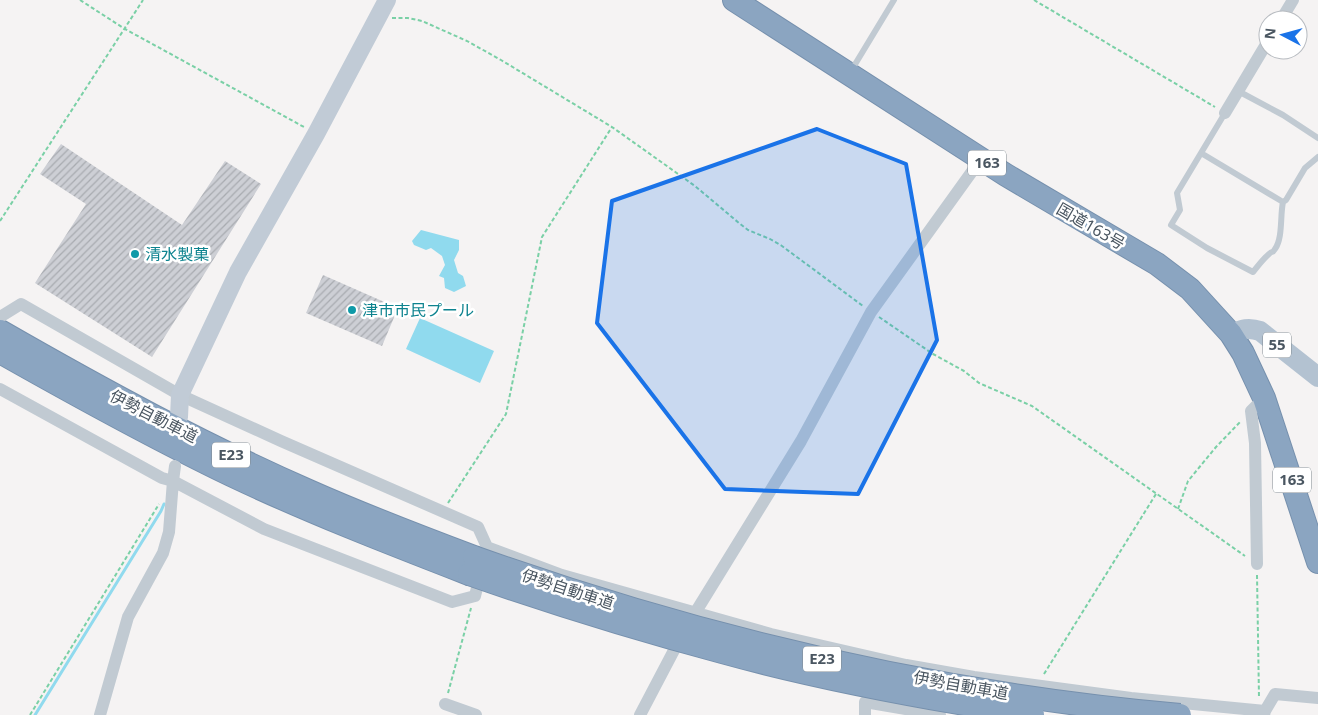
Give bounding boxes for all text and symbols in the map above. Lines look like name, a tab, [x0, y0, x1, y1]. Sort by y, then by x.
north arrow	[1258, 10, 1308, 60]
text: N	[1260, 27, 1280, 40]
road number: 163	[968, 150, 1006, 176]
street label: 国道163号	[1053, 198, 1129, 254]
place label: 清水製菓	[145, 243, 209, 265]
marker: 清水製菓	[129, 248, 141, 260]
place label: 津市市民プール	[362, 299, 474, 321]
marker: 津市市民プール	[346, 304, 358, 316]
road number: 55	[1263, 332, 1291, 358]
street label: 伊勢自動車道	[106, 384, 202, 448]
road number: E23	[212, 442, 250, 468]
road number: 163	[1273, 468, 1311, 492]
street label: 伊勢自動車道	[519, 564, 617, 614]
road number: E23	[803, 646, 841, 672]
street label: 伊勢自動車道	[912, 666, 1010, 704]

